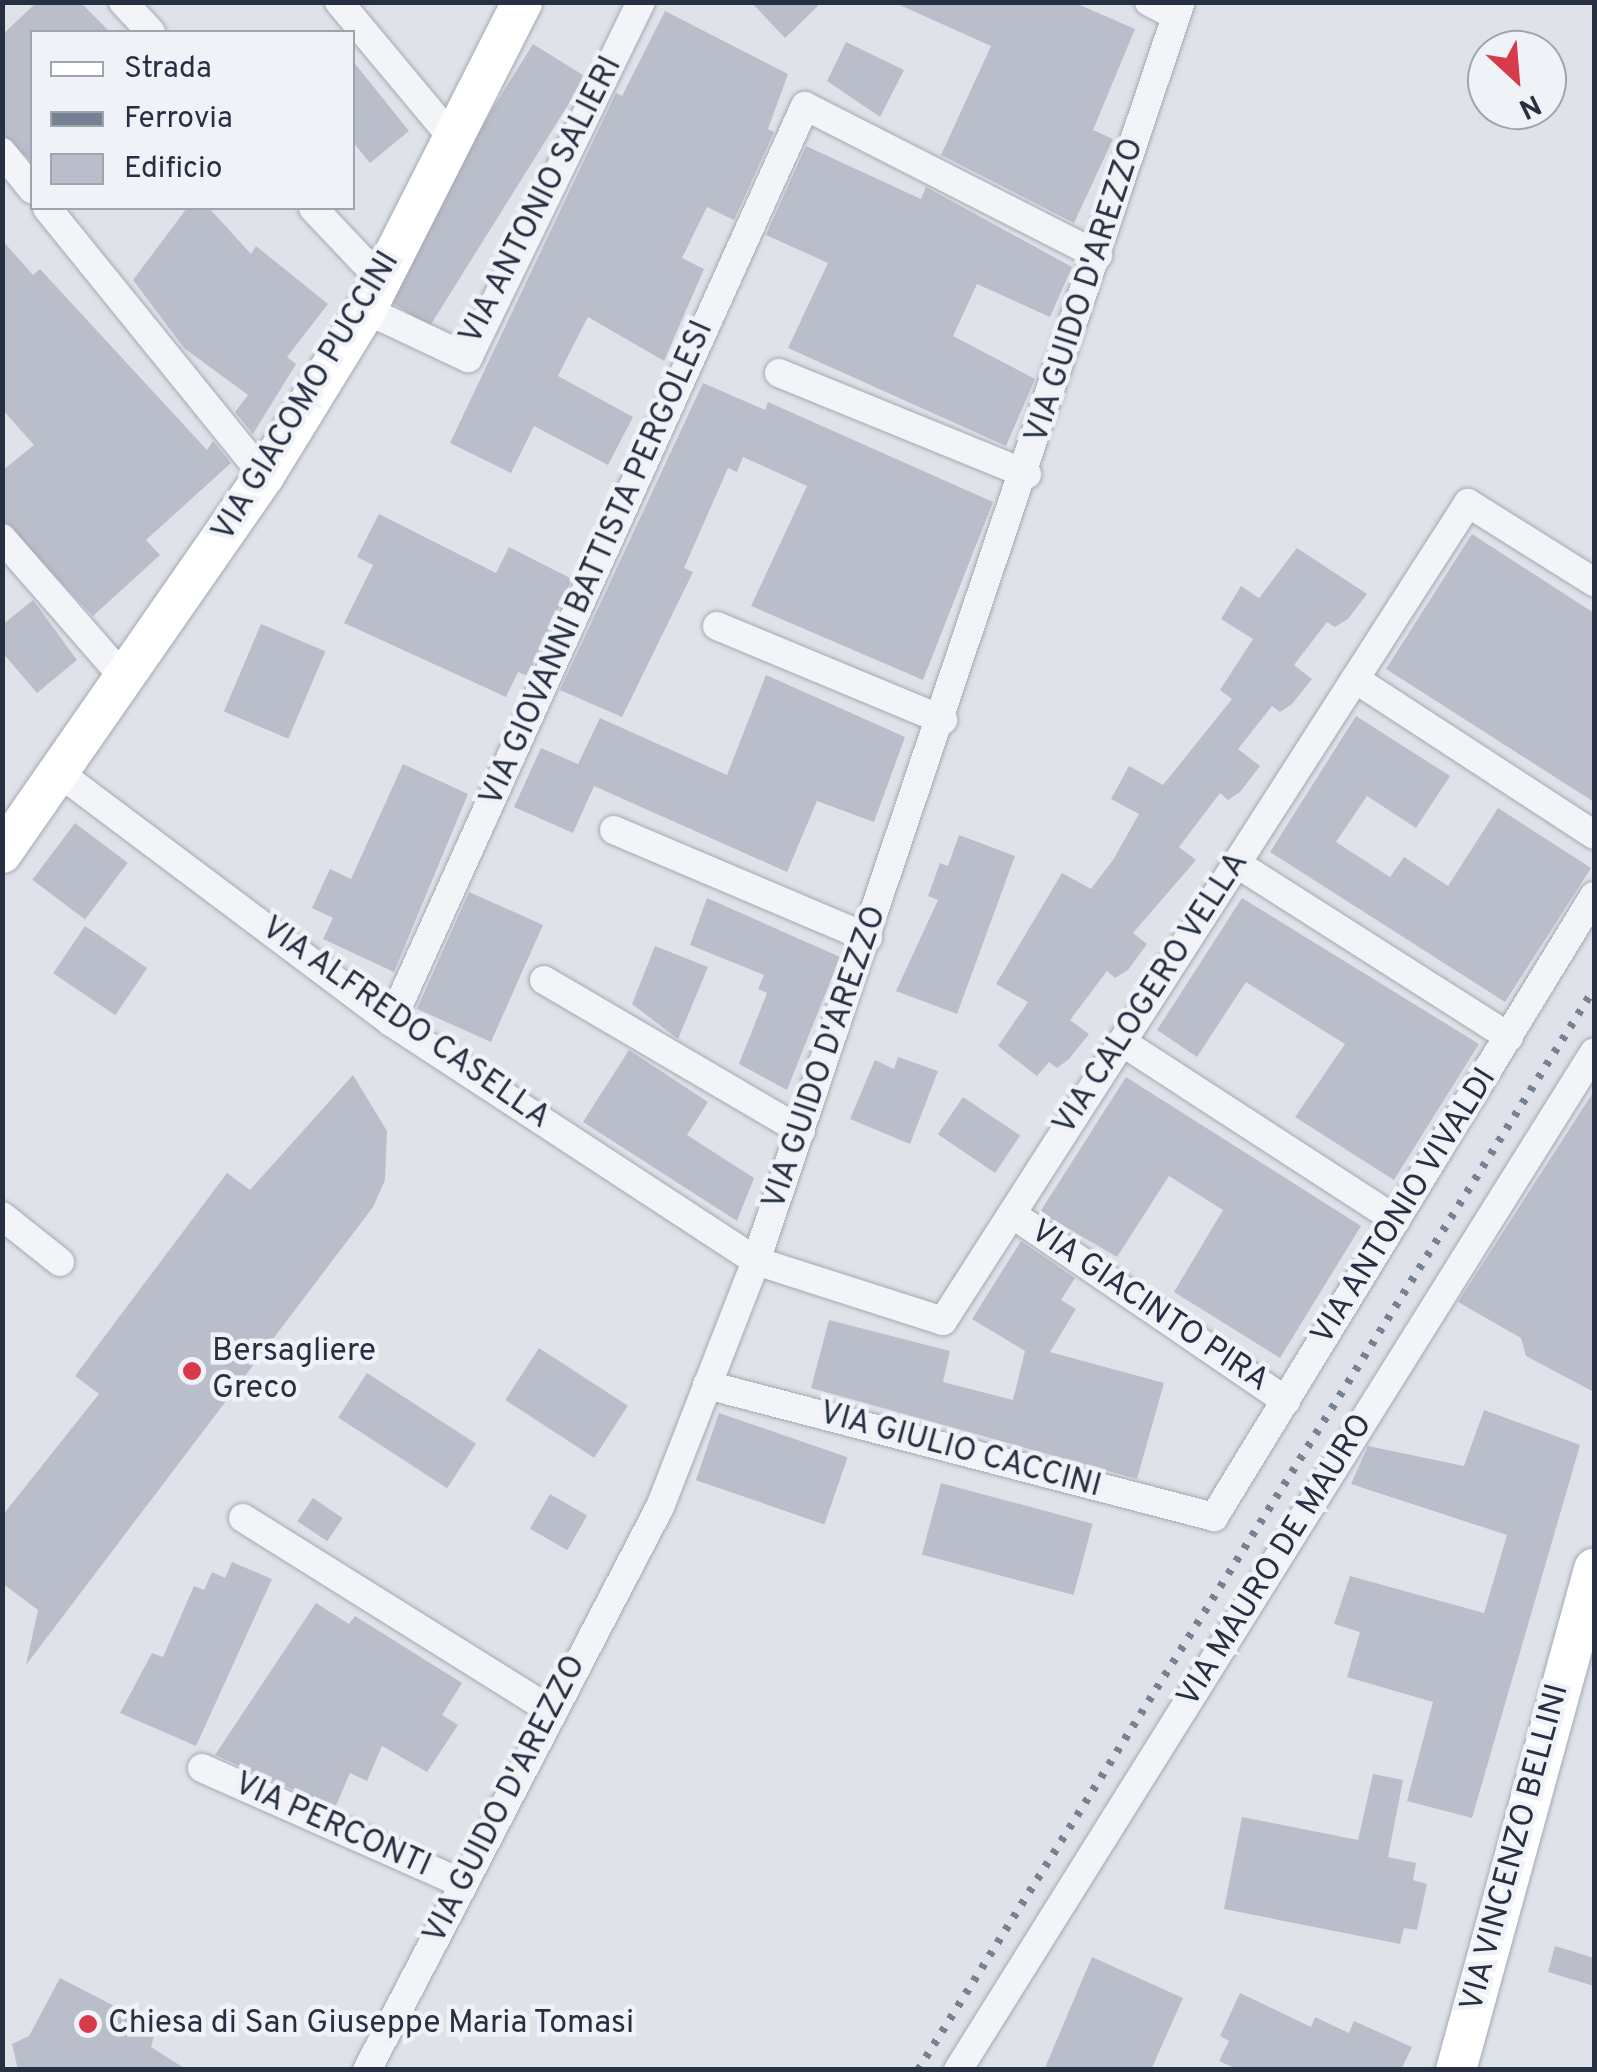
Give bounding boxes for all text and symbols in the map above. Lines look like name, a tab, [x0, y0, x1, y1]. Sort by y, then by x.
legend	[30, 30, 355, 210]
north arrow	[1467, 30, 1567, 130]
street label: VIA ANTONIO SALIERI	[452, 50, 632, 352]
text: Strada	[124, 51, 212, 88]
text: N	[1512, 85, 1546, 126]
text: Ferrovia	[124, 101, 233, 138]
street label: VIA GUIDO D'AREZZO	[1018, 133, 1154, 449]
text: Edificio	[124, 151, 222, 188]
street label: VIA GIACOMO PUCCINI	[205, 245, 409, 549]
street label: VIA GIOVANNI BATTISTA PERGOLESI	[473, 314, 723, 814]
street label: VIA CALOGERO VELLA	[1046, 845, 1258, 1143]
street label: VIA GUIDO D'AREZZO	[756, 901, 896, 1215]
street label: VIA ALFREDO CASELLA	[252, 909, 558, 1139]
street label: VIA ANTONIO VIVALDI	[1303, 1060, 1507, 1354]
street label: VIA GIACINTO PIRA	[1022, 1213, 1276, 1401]
place label: Bersagliere Greco	[212, 1334, 376, 1409]
marker: Bersagliere Greco	[181, 1360, 203, 1382]
street label: VIA GIULIO CACCINI	[815, 1395, 1105, 1507]
street label: VIA MAURO DE MAURO	[1170, 1407, 1382, 1715]
street label: VIA GUIDO D'AREZZO	[416, 1649, 596, 1951]
street label: VIA VINCENZO BELLINI	[1453, 1679, 1579, 2017]
street label: VIA PERCONTI	[227, 1765, 437, 1887]
place label: Chiesa di San Giuseppe Maria Tomasi	[108, 2005, 635, 2043]
marker: Chiesa di San Giuseppe Maria Tomasi	[77, 2013, 99, 2035]

